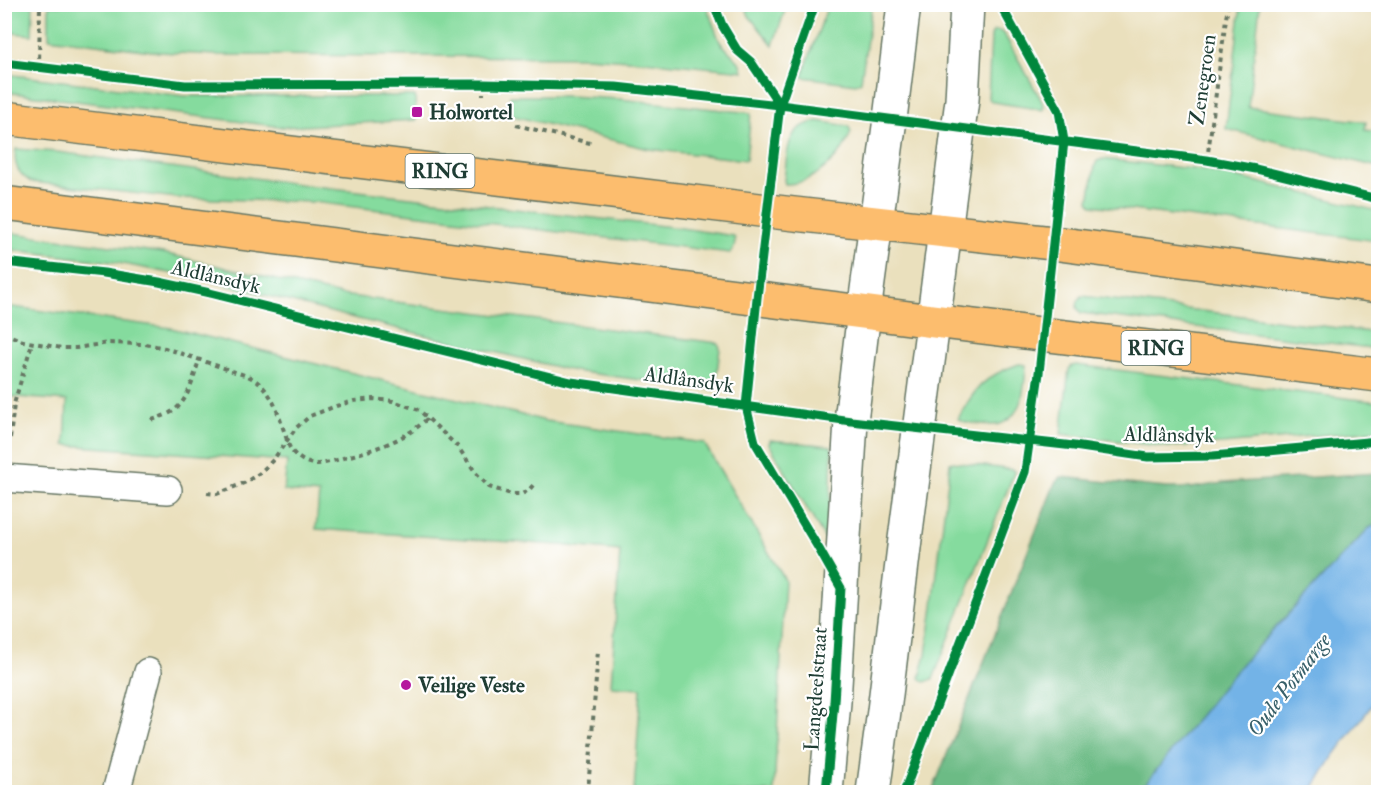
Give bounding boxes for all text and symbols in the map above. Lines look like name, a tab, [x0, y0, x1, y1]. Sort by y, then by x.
street label: Zenegroen	[1183, 32, 1223, 127]
place label: Holwortel	[429, 99, 514, 126]
marker: Holwortel	[410, 105, 424, 119]
road number: RING	[406, 154, 474, 188]
street label: Aldlânsdyk	[168, 253, 263, 300]
road number: RING	[1122, 331, 1190, 365]
street label: Aldlânsdyk	[641, 360, 736, 400]
street label: Aldlânsdyk	[1122, 421, 1215, 449]
street label: Langdeelstraat	[798, 626, 834, 752]
water label: Oude Potmarge	[1241, 627, 1338, 742]
place label: Veilige Veste	[417, 672, 525, 699]
marker: Veilige Veste	[399, 678, 413, 692]

